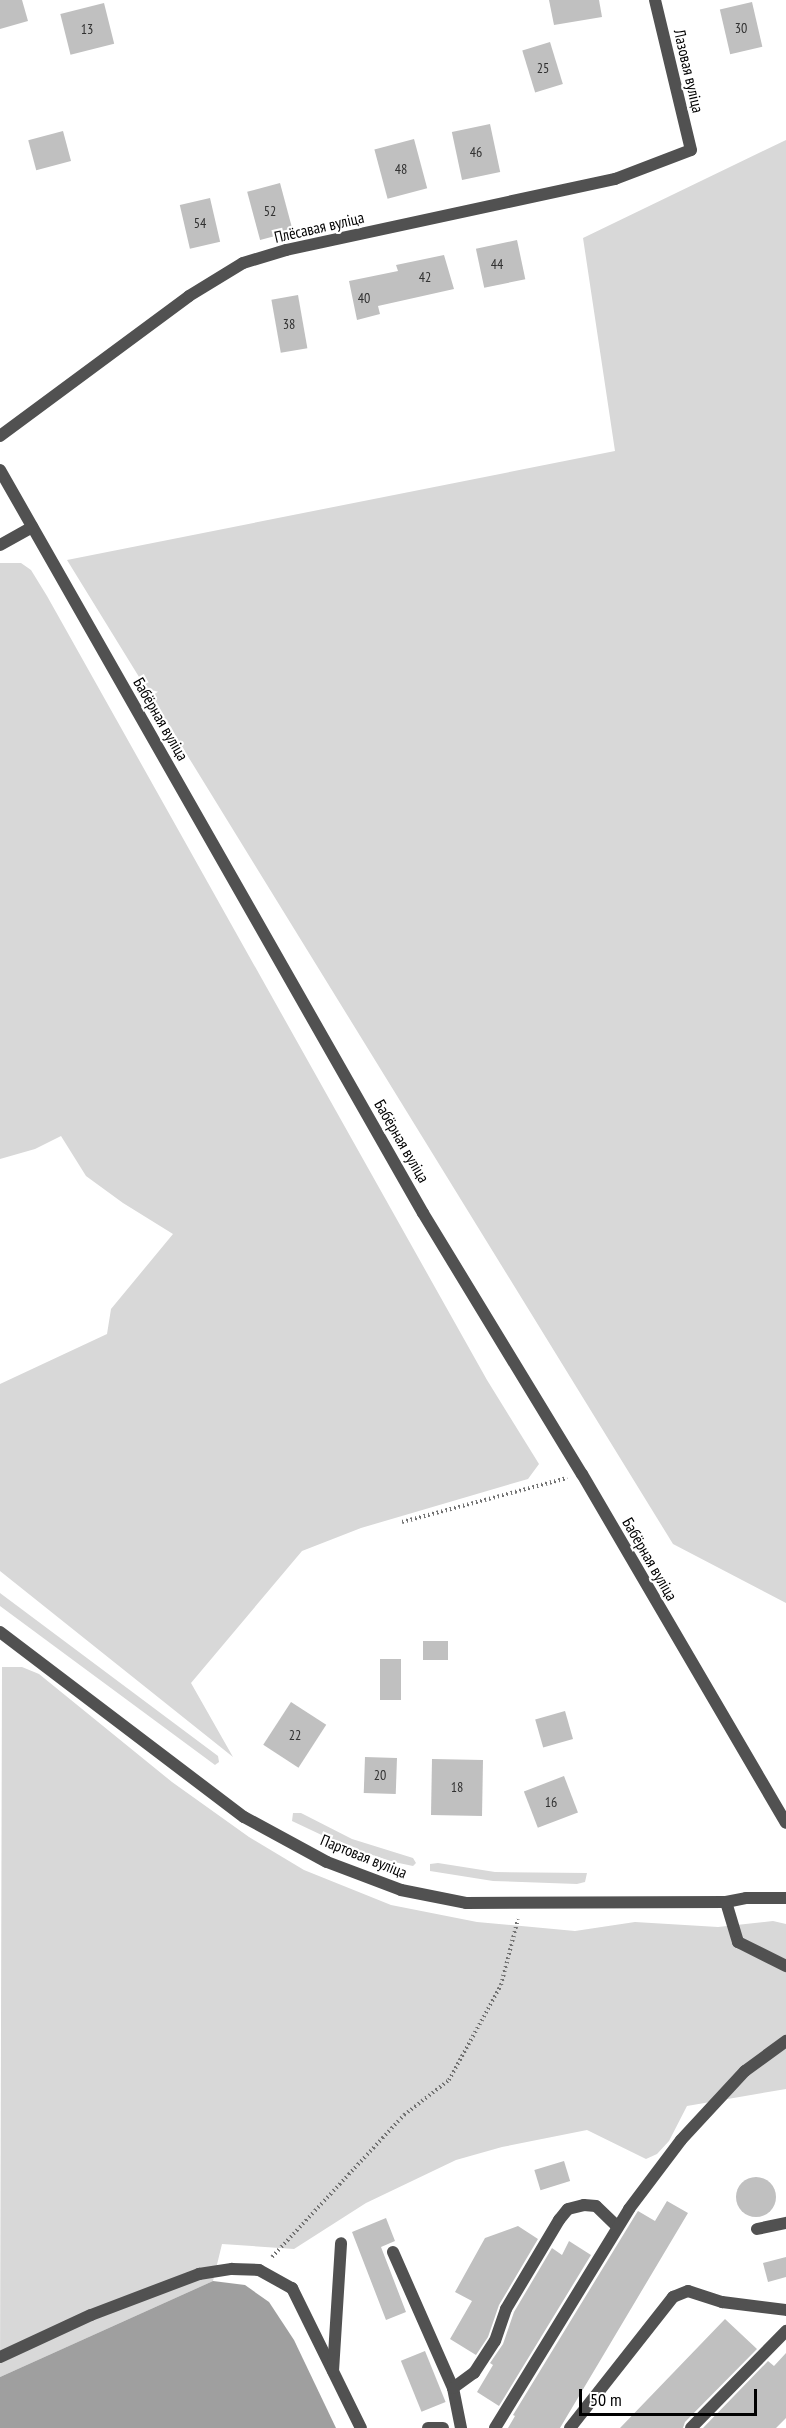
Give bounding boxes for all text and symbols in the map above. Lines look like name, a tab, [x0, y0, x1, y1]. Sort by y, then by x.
house number: 30	[735, 20, 747, 36]
house number: 13	[81, 21, 93, 37]
street label: Лазовая вуліца	[670, 27, 708, 115]
house number: 25	[537, 60, 549, 76]
house number: 46	[470, 144, 482, 160]
house number: 48	[395, 161, 407, 177]
house number: 52	[264, 203, 276, 219]
street label: Плёсавая вуліца	[272, 207, 366, 247]
house number: 54	[194, 215, 206, 231]
house number: 44	[491, 256, 503, 272]
house number: 42	[419, 269, 431, 285]
house number: 40	[358, 290, 370, 306]
house number: 38	[283, 316, 295, 332]
street label: Бабёрная вуліца	[130, 674, 192, 764]
street label: Бабёрная вуліца	[371, 1096, 433, 1186]
street label: Бабёрная вуліца	[619, 1514, 681, 1604]
house number: 22	[289, 1727, 301, 1743]
house number: 20	[374, 1767, 386, 1783]
house number: 18	[451, 1779, 463, 1795]
house number: 16	[545, 1794, 557, 1810]
street label: Партовая вуліца	[318, 1830, 410, 1882]
scale bar	[582, 2377, 760, 2415]
text: 50 m	[590, 2388, 622, 2411]

